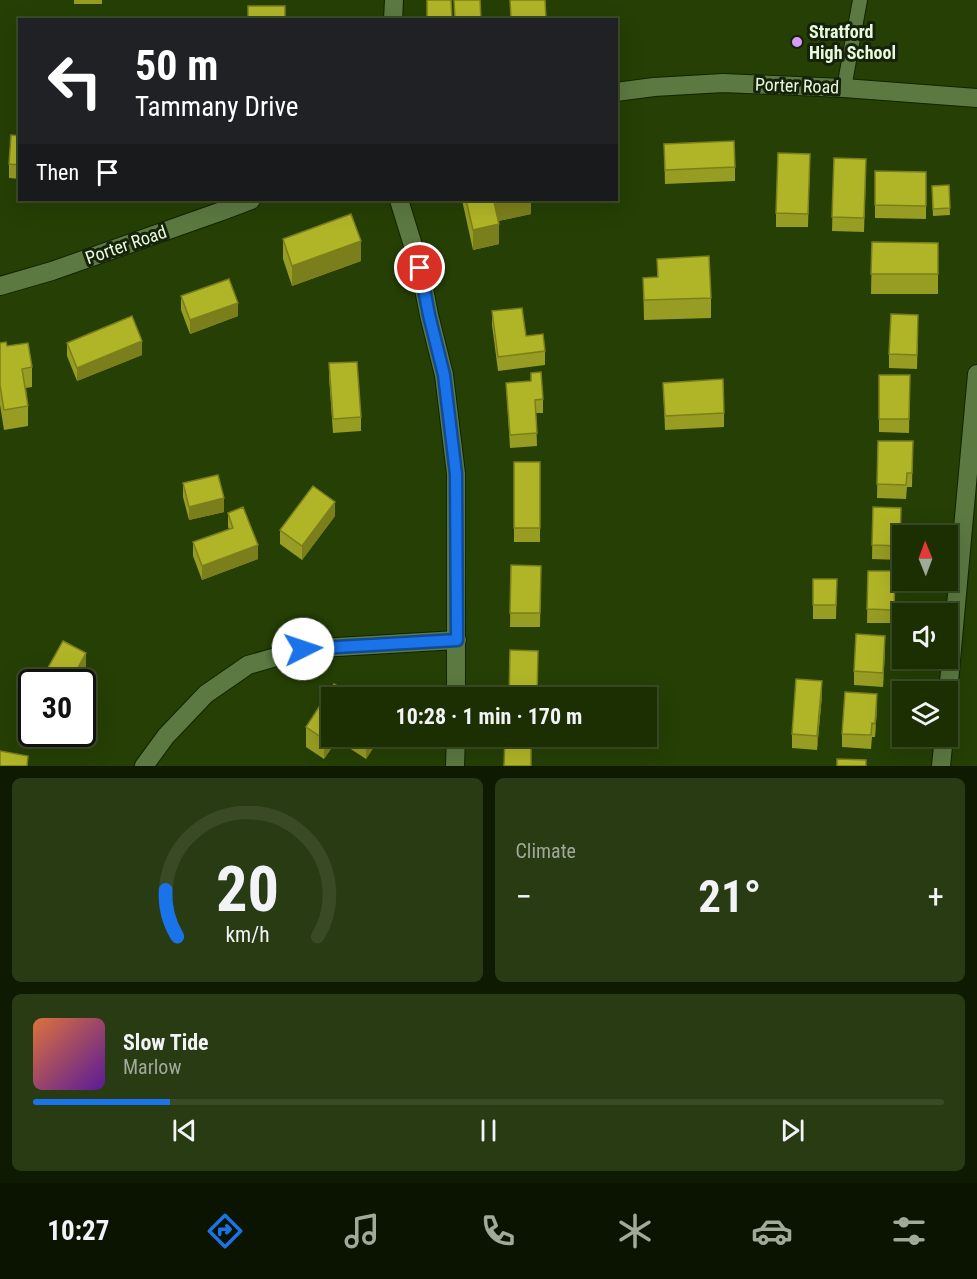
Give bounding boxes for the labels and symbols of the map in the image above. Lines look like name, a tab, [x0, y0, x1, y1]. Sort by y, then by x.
place label: Stratford High School	[809, 21, 896, 63]
marker: Stratford High School	[790, 35, 804, 49]
street label: Porter Road	[755, 74, 840, 97]
street label: Porter Road	[83, 221, 169, 268]
pin	[394, 242, 445, 293]
north arrow	[892, 525, 958, 591]
position arrow	[271, 617, 335, 681]
speed limit sign: 30	[18, 669, 96, 747]

